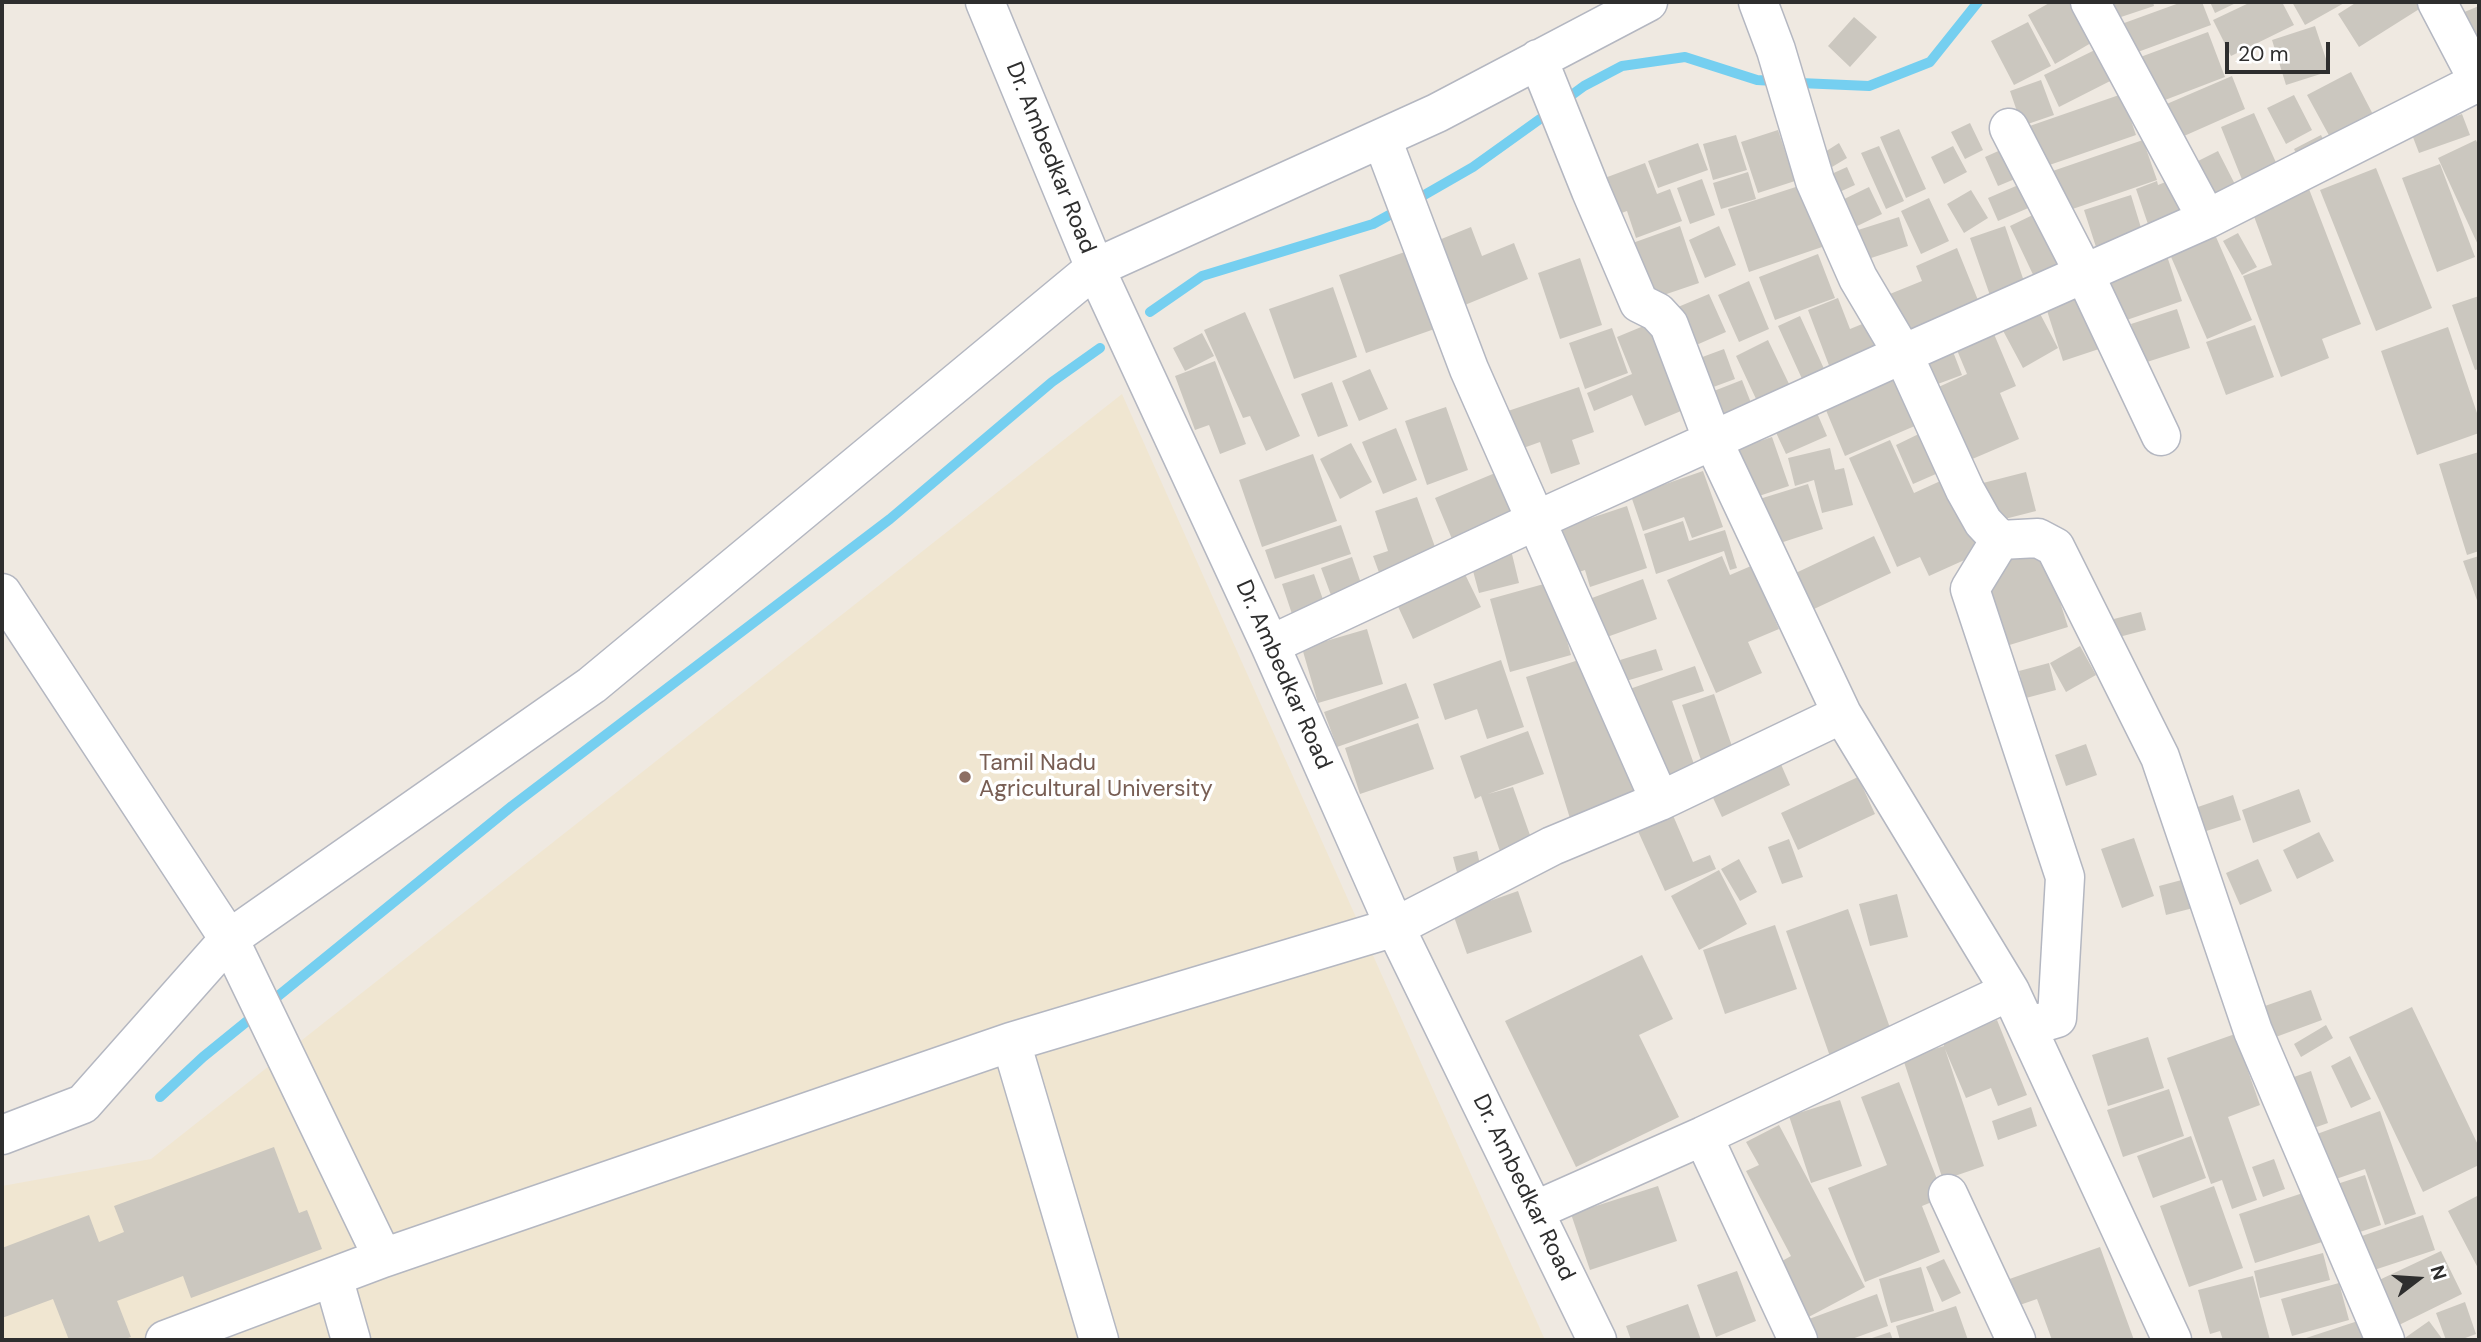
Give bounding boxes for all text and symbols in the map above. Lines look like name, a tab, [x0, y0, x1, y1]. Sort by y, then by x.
scale bar	[2229, 28, 2334, 72]
text: 20 m	[2238, 40, 2289, 68]
street label: Dr. Ambedkar Road	[999, 58, 1101, 258]
street label: Dr. Ambedkar Road	[1229, 576, 1337, 774]
place label: Tamil Nadu Agricultural University	[979, 750, 1213, 804]
marker: Tamil Nadu Agricultural University	[957, 769, 973, 785]
street label: Dr. Ambedkar Road	[1466, 1090, 1580, 1286]
north arrow	[2383, 1244, 2453, 1314]
text: N	[2425, 1262, 2453, 1283]

